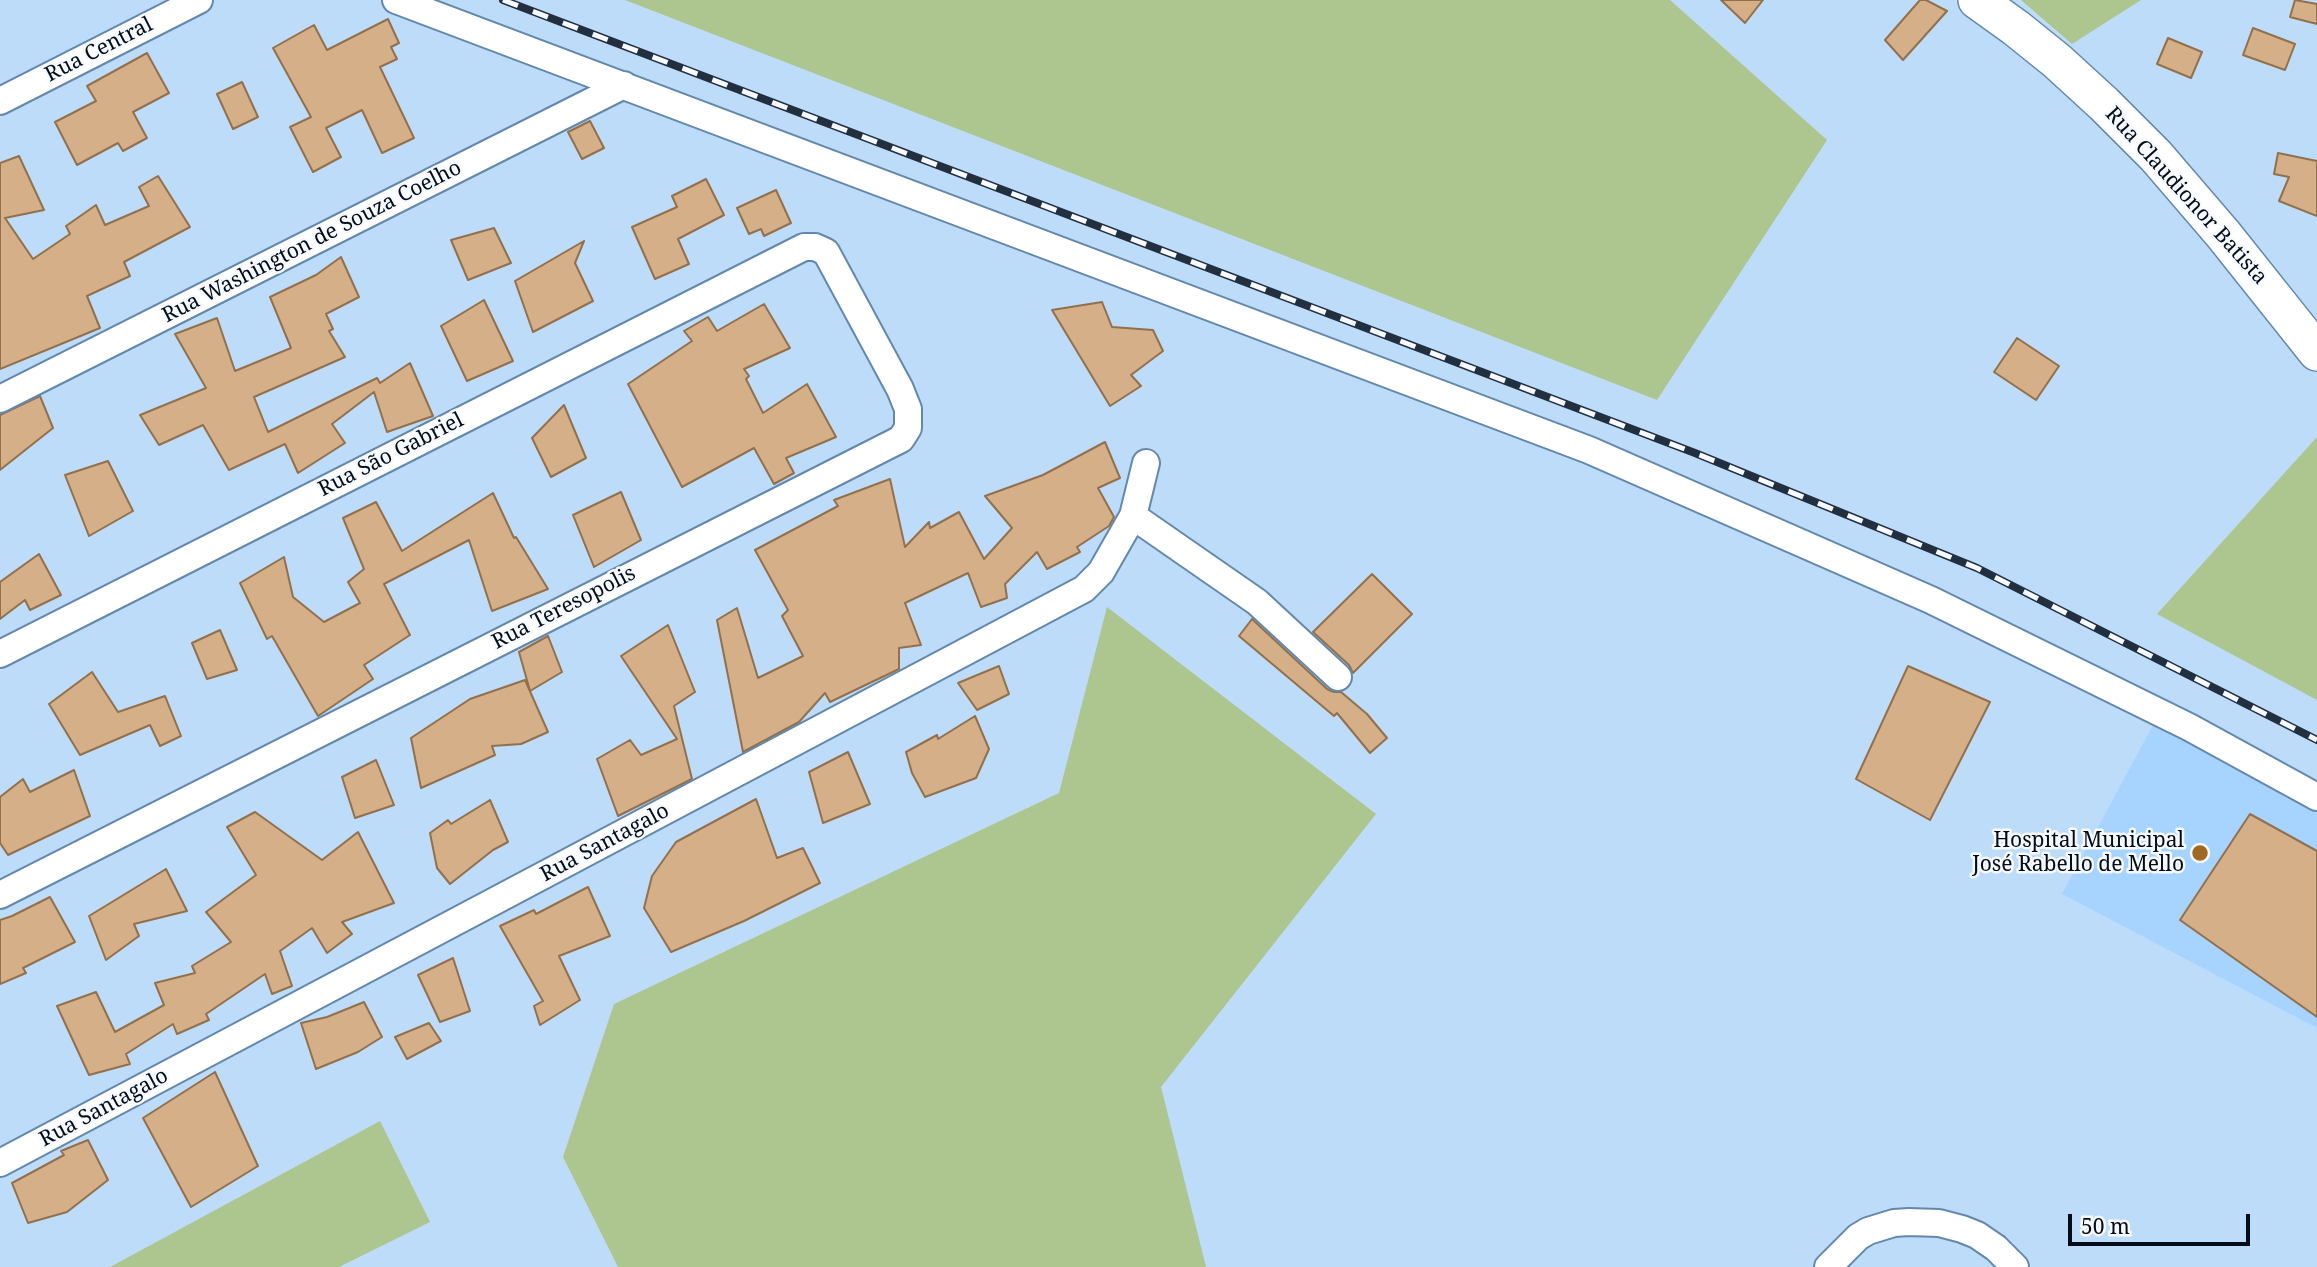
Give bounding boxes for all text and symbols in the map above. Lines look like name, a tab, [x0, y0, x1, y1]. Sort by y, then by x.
street label: Rua Central	[41, 12, 157, 88]
street label: Rua Claudionor Batista	[2100, 102, 2272, 290]
street label: Rua Washington de Souza Coelho	[158, 155, 466, 329]
street label: Rua São Gabriel	[314, 408, 468, 502]
street label: Rua Teresopolis	[488, 561, 640, 655]
street label: Rua Santagalo	[536, 799, 674, 887]
place label: Hospital Municipal José Rabello de Mello	[1972, 828, 2184, 878]
marker: Hospital Municipal José Rabello de Mello	[2190, 843, 2210, 863]
street label: Rua Santagalo	[35, 1064, 173, 1152]
scale bar	[2072, 1200, 2254, 1244]
text: 50 m	[2081, 1212, 2130, 1240]

